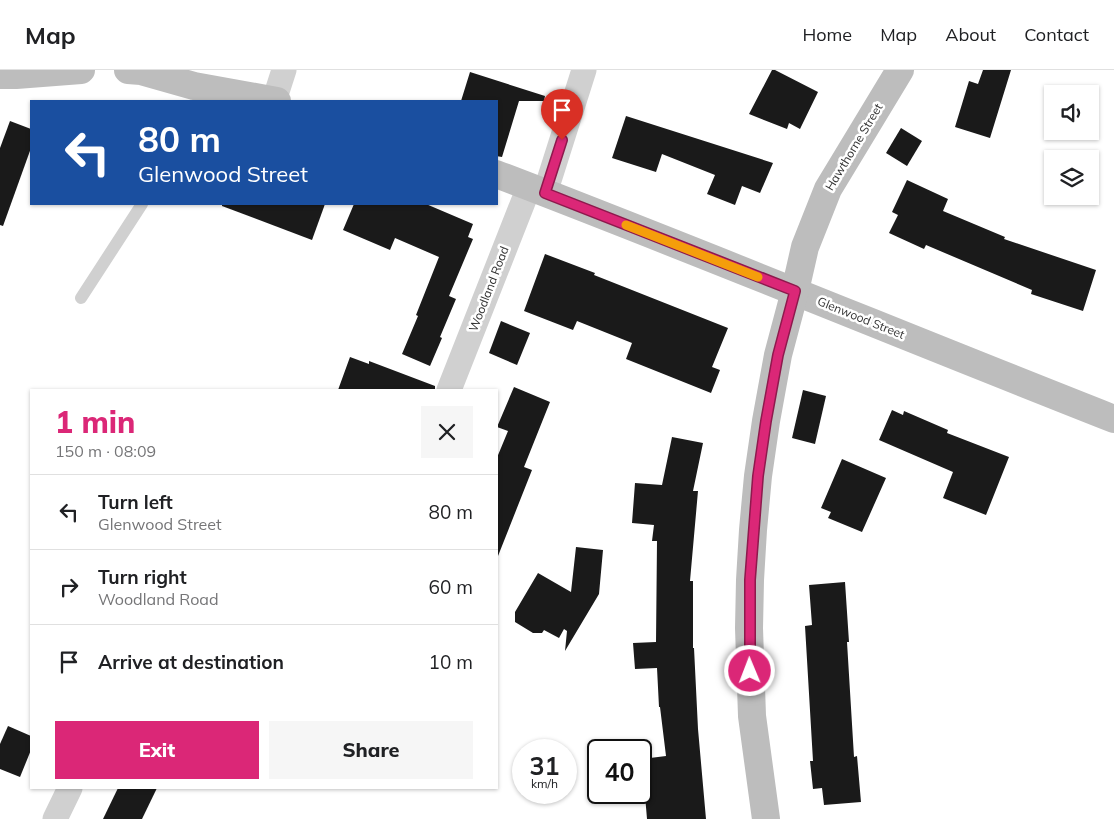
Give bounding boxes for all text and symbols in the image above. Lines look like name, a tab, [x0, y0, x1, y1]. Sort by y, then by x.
text: Map	[25, 20, 76, 50]
text: Home	[802, 23, 852, 46]
text: Map	[880, 23, 917, 46]
text: About	[945, 23, 996, 46]
text: Contact	[1024, 23, 1089, 46]
map controls	[1044, 85, 1099, 205]
button: sound	[1044, 85, 1099, 140]
pin	[541, 89, 583, 140]
icon: arrive	[548, 96, 576, 124]
street label: Hawthorne Street	[822, 100, 886, 193]
text: 80 m	[138, 117, 221, 161]
icon: left	[55, 120, 120, 185]
button: layers	[1044, 150, 1099, 205]
text: Glenwood Street	[138, 160, 308, 188]
street label: Woodland Road	[465, 244, 512, 334]
street label: Glenwood Street	[815, 293, 907, 342]
text: 1 min	[55, 403, 135, 441]
button: close	[421, 406, 473, 458]
text: 150 m · 08:09	[55, 441, 156, 461]
text: Turn left	[98, 490, 173, 514]
icon: left	[55, 498, 83, 526]
text: 80 m	[429, 500, 473, 524]
text: Glenwood Street	[98, 514, 222, 534]
text: Turn right	[98, 565, 187, 589]
icon: right	[55, 573, 83, 601]
text: 60 m	[429, 575, 473, 599]
text: Woodland Road	[98, 589, 219, 609]
position arrow	[723, 644, 775, 696]
icon: arrive	[55, 648, 83, 676]
text: Arrive at destination	[98, 650, 284, 674]
text: 10 m	[429, 650, 473, 674]
button: Exit	[55, 721, 259, 779]
button: Share	[269, 721, 473, 779]
speed limit sign: 40	[587, 739, 652, 804]
text: 31	[529, 750, 560, 781]
text: km/h	[531, 776, 558, 791]

